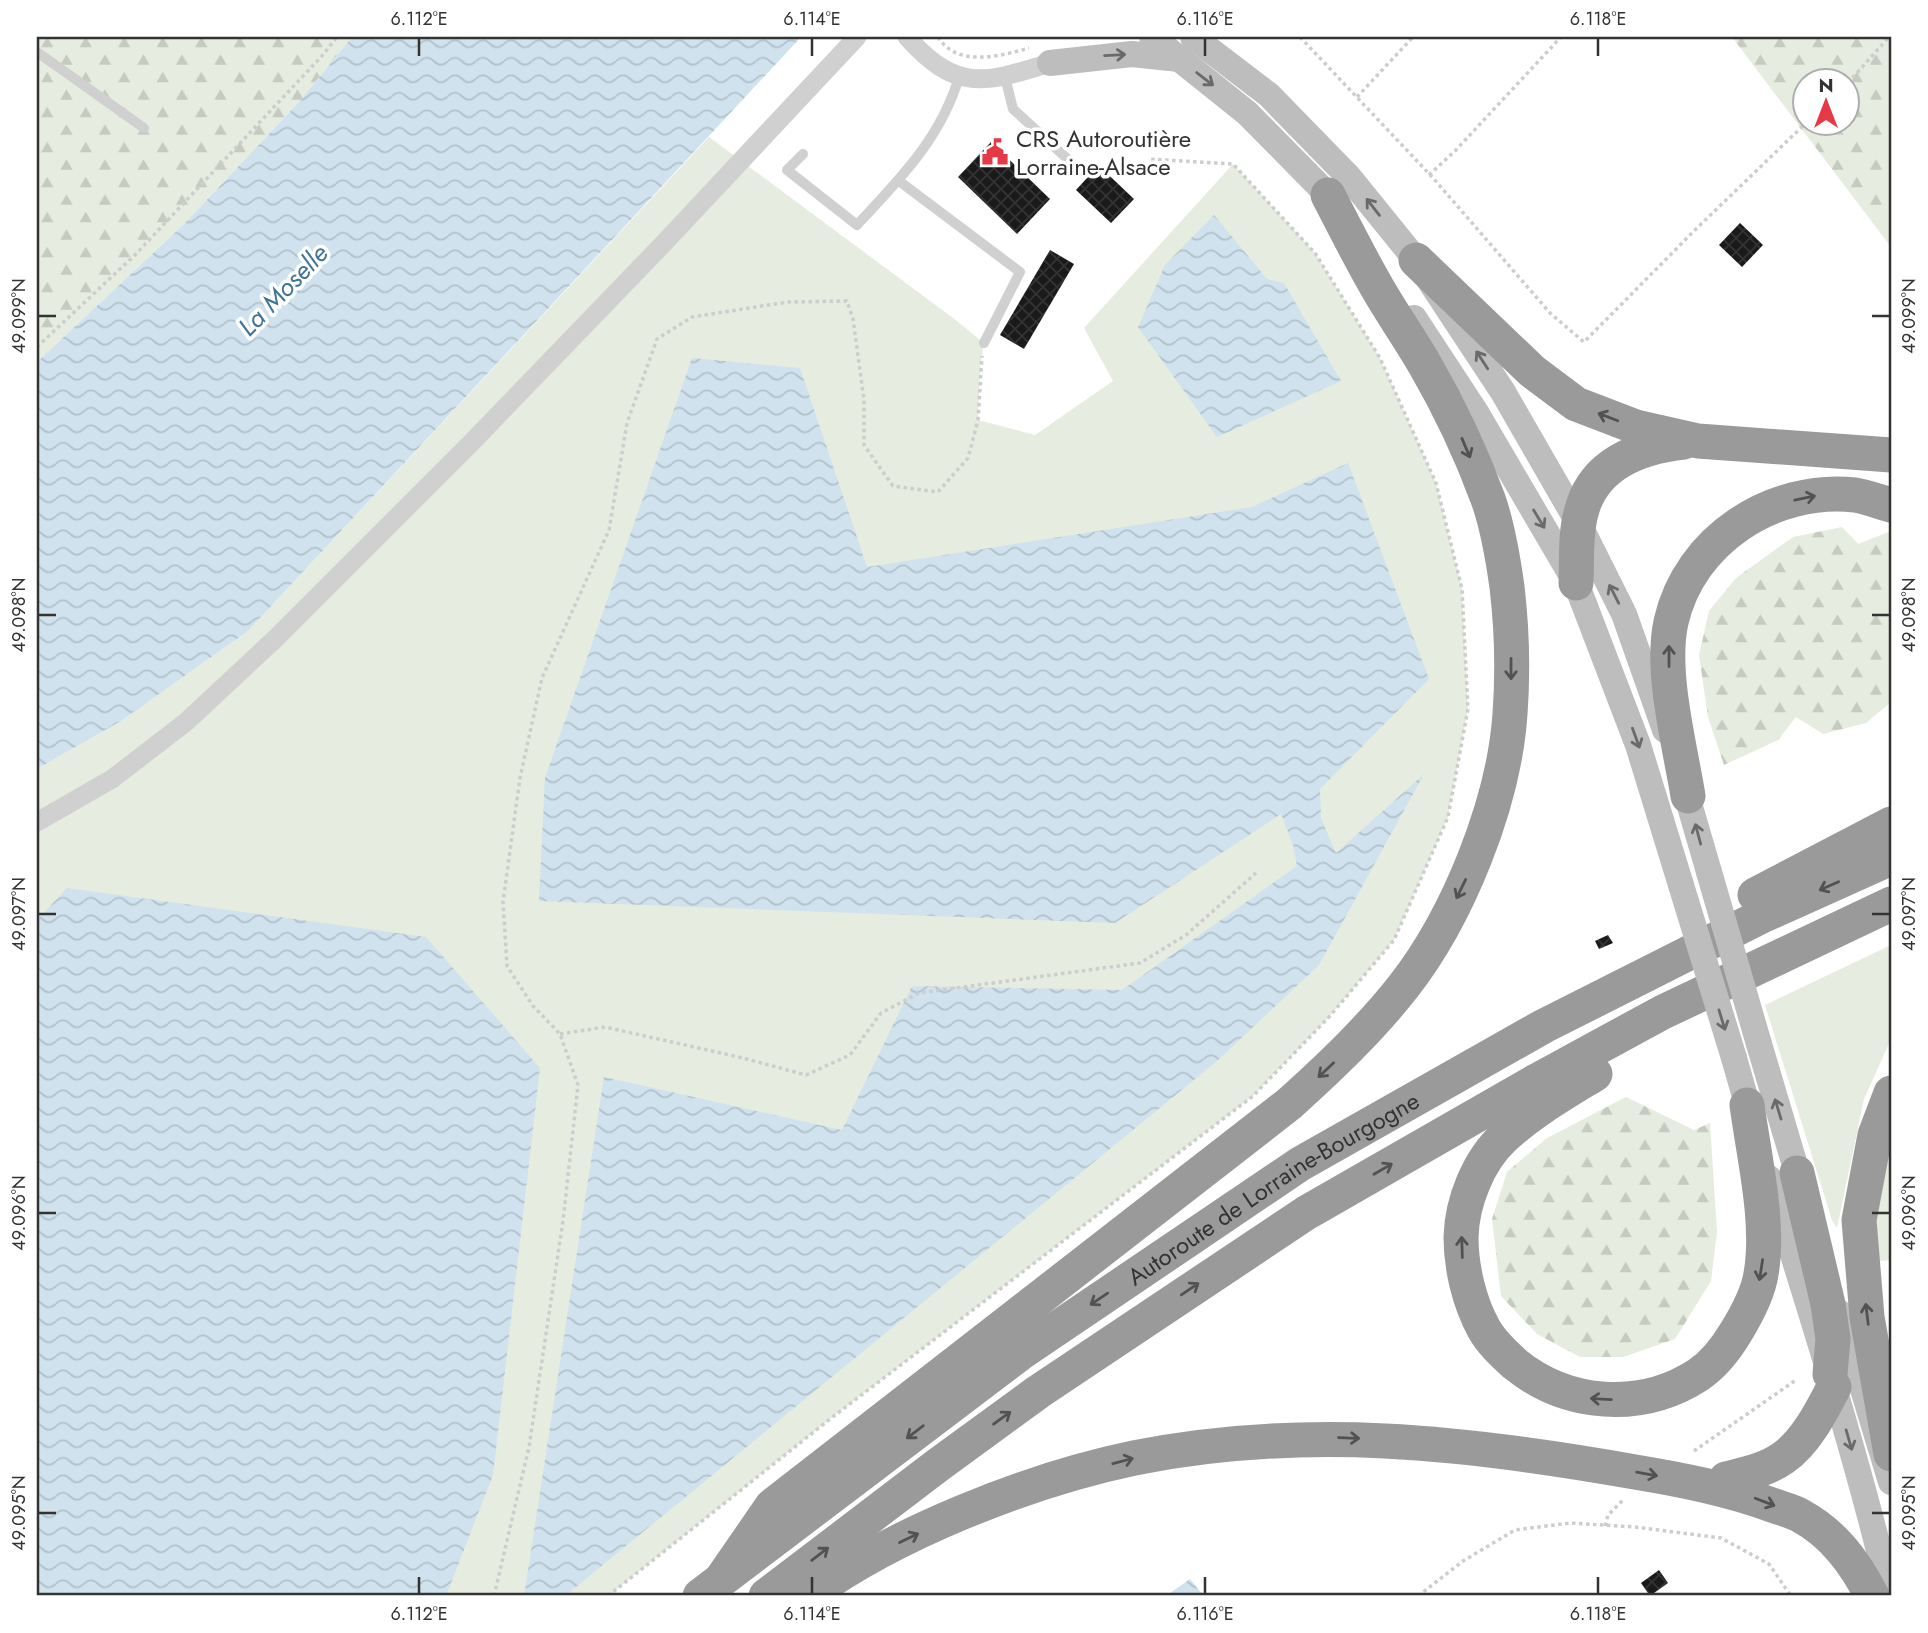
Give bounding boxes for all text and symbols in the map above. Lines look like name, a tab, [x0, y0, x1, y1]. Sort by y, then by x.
text: 6.112°E	[390, 6, 448, 32]
text: 6.114°E	[783, 6, 841, 32]
text: 6.116°E	[1176, 6, 1234, 32]
text: 6.118°E	[1570, 6, 1626, 32]
one-way arrow	[1103, 48, 1125, 61]
north arrow	[1792, 66, 1862, 136]
one-way arrow	[1196, 72, 1214, 87]
text: N	[1818, 72, 1834, 99]
place label: CRS Autoroutière Lorraine-Alsace	[1016, 121, 1191, 184]
public building icon: CRS Autoroutière Lorraine-Alsace	[980, 137, 1010, 167]
one-way arrow	[1366, 198, 1381, 217]
water label: La Moselle	[229, 235, 337, 345]
text: 49.099°N	[6, 278, 32, 354]
text: 49.099°N	[1896, 278, 1922, 354]
one-way arrow	[1475, 351, 1489, 370]
one-way arrow	[1598, 409, 1620, 422]
one-way arrow	[1461, 437, 1474, 459]
one-way arrow	[1793, 491, 1815, 504]
one-way arrow	[1532, 509, 1546, 529]
text: 49.098°N	[6, 578, 32, 652]
text: 49.098°N	[1896, 578, 1922, 652]
one-way arrow	[1607, 584, 1621, 605]
one-way arrow	[1662, 645, 1676, 668]
one-way arrow	[1505, 657, 1518, 680]
one-way arrow	[1631, 727, 1643, 749]
one-way arrow	[1691, 823, 1704, 845]
text: 49.097°N	[6, 877, 32, 951]
text: 49.097°N	[1896, 877, 1922, 951]
one-way arrow	[1453, 878, 1467, 899]
one-way arrow	[1819, 880, 1840, 893]
one-way arrow	[1717, 1009, 1730, 1031]
one-way arrow	[1317, 1062, 1335, 1078]
street label: Autoroute de Lorraine-Bourgogne	[1120, 1083, 1425, 1294]
one-way arrow	[1770, 1098, 1783, 1120]
one-way arrow	[1372, 1162, 1392, 1176]
text: 49.096°N	[6, 1175, 32, 1251]
text: 49.096°N	[1896, 1175, 1922, 1251]
one-way arrow	[1455, 1236, 1468, 1259]
one-way arrow	[1754, 1258, 1767, 1281]
one-way arrow	[1179, 1282, 1199, 1296]
one-way arrow	[1090, 1293, 1110, 1307]
one-way arrow	[1860, 1303, 1873, 1326]
one-way arrow	[1590, 1392, 1613, 1405]
one-way arrow	[992, 1411, 1011, 1425]
one-way arrow	[906, 1425, 925, 1439]
one-way arrow	[1844, 1429, 1857, 1451]
one-way arrow	[1337, 1432, 1360, 1445]
one-way arrow	[1112, 1454, 1134, 1467]
one-way arrow	[1635, 1468, 1658, 1481]
text: 49.095°N	[6, 1475, 32, 1551]
text: 49.095°N	[1896, 1475, 1922, 1551]
one-way arrow	[1753, 1496, 1775, 1509]
one-way arrow	[898, 1531, 919, 1544]
one-way arrow	[810, 1547, 829, 1562]
text: 6.112°E	[390, 1601, 448, 1627]
text: 6.114°E	[783, 1601, 841, 1627]
text: 6.116°E	[1176, 1601, 1234, 1627]
text: 6.118°E	[1570, 1601, 1626, 1627]

